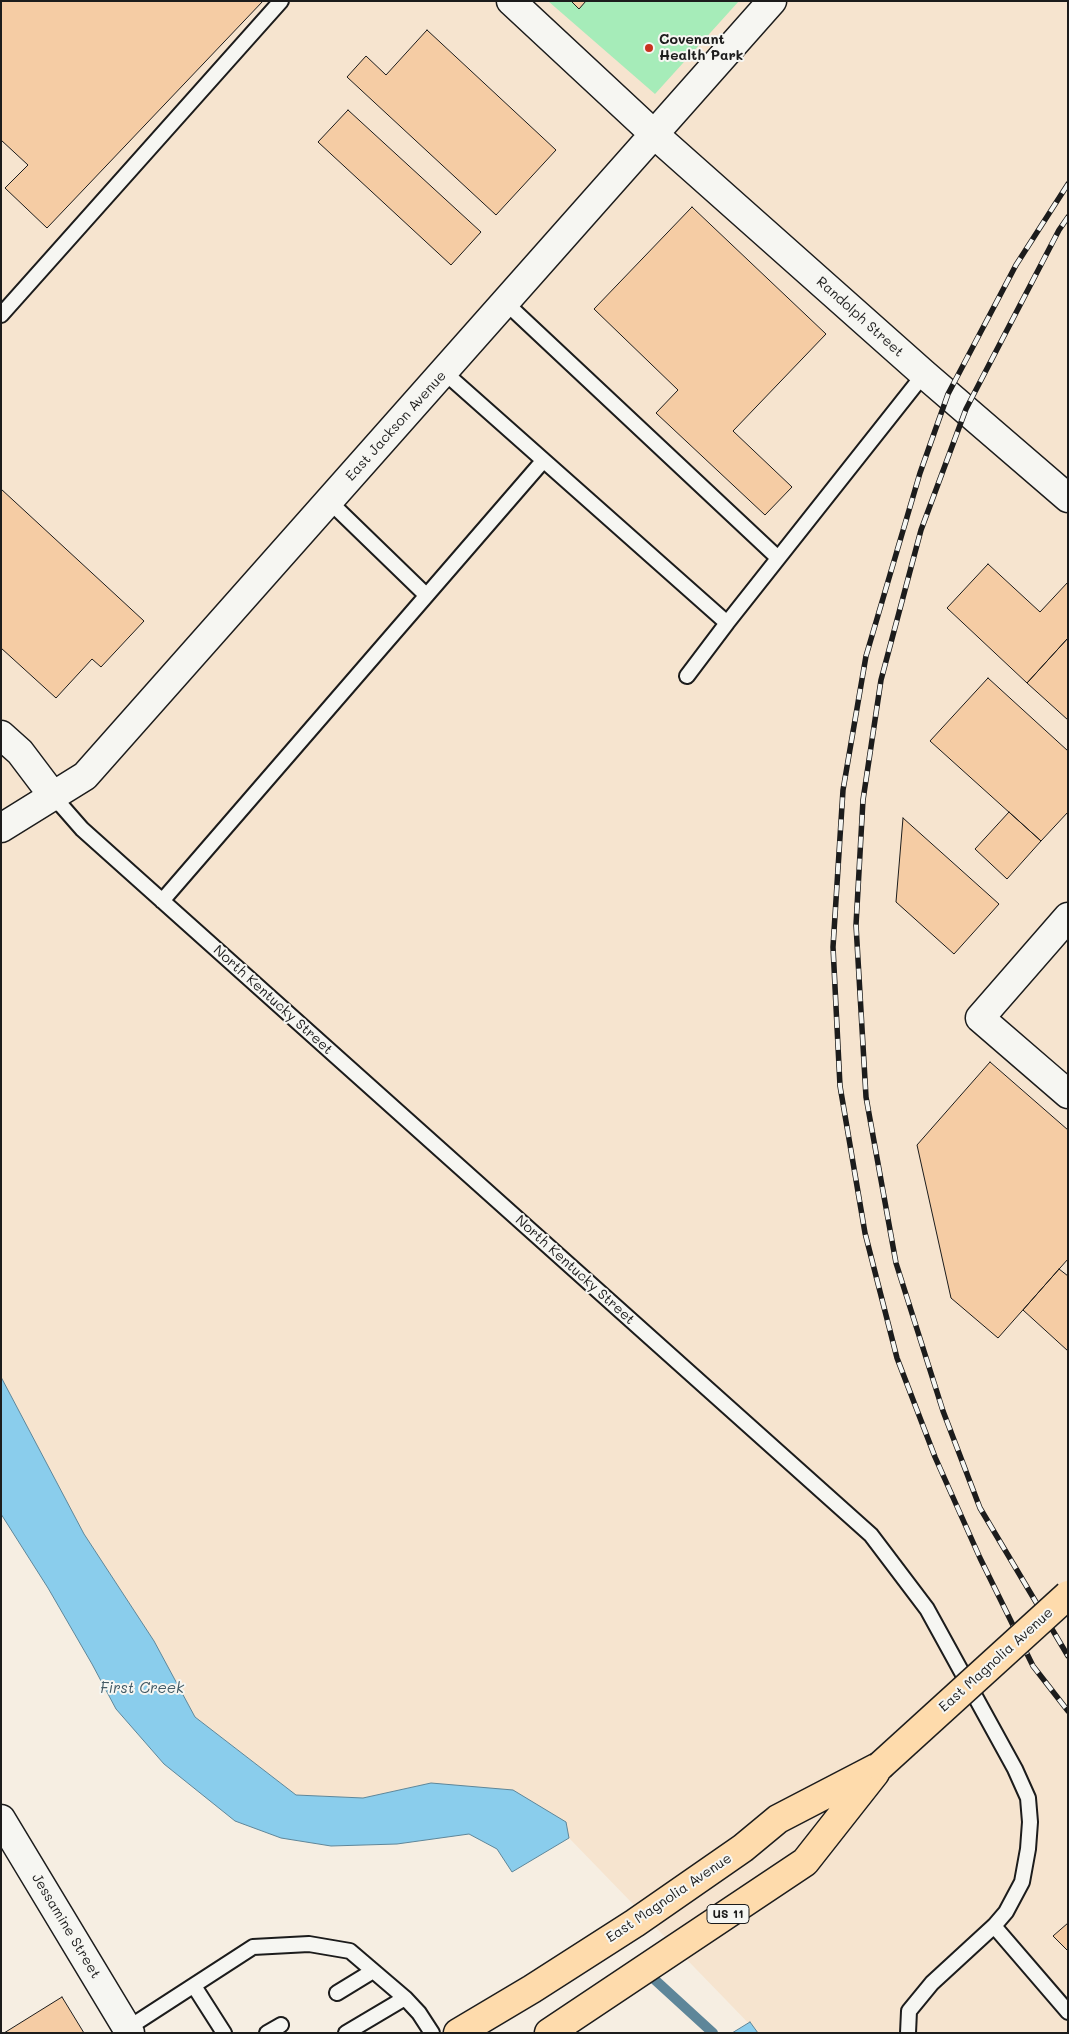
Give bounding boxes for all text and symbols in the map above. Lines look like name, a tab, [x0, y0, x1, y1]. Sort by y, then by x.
place label: Covenant Health Park	[659, 32, 743, 64]
marker: Covenant Health Park	[643, 42, 655, 54]
street label: Randolph Street	[813, 273, 907, 361]
street label: East Jackson Avenue	[342, 368, 450, 484]
street label: North Kentucky Street	[210, 942, 336, 1058]
street label: North Kentucky Street	[512, 1212, 638, 1328]
street label: East Magnolia Avenue	[936, 1604, 1056, 1716]
water label: First Creek	[100, 1679, 184, 1697]
street label: East Magnolia Avenue	[603, 1850, 735, 1946]
street label: Jessamine Street	[28, 1870, 104, 1982]
road number: US 11	[707, 1905, 749, 1924]

